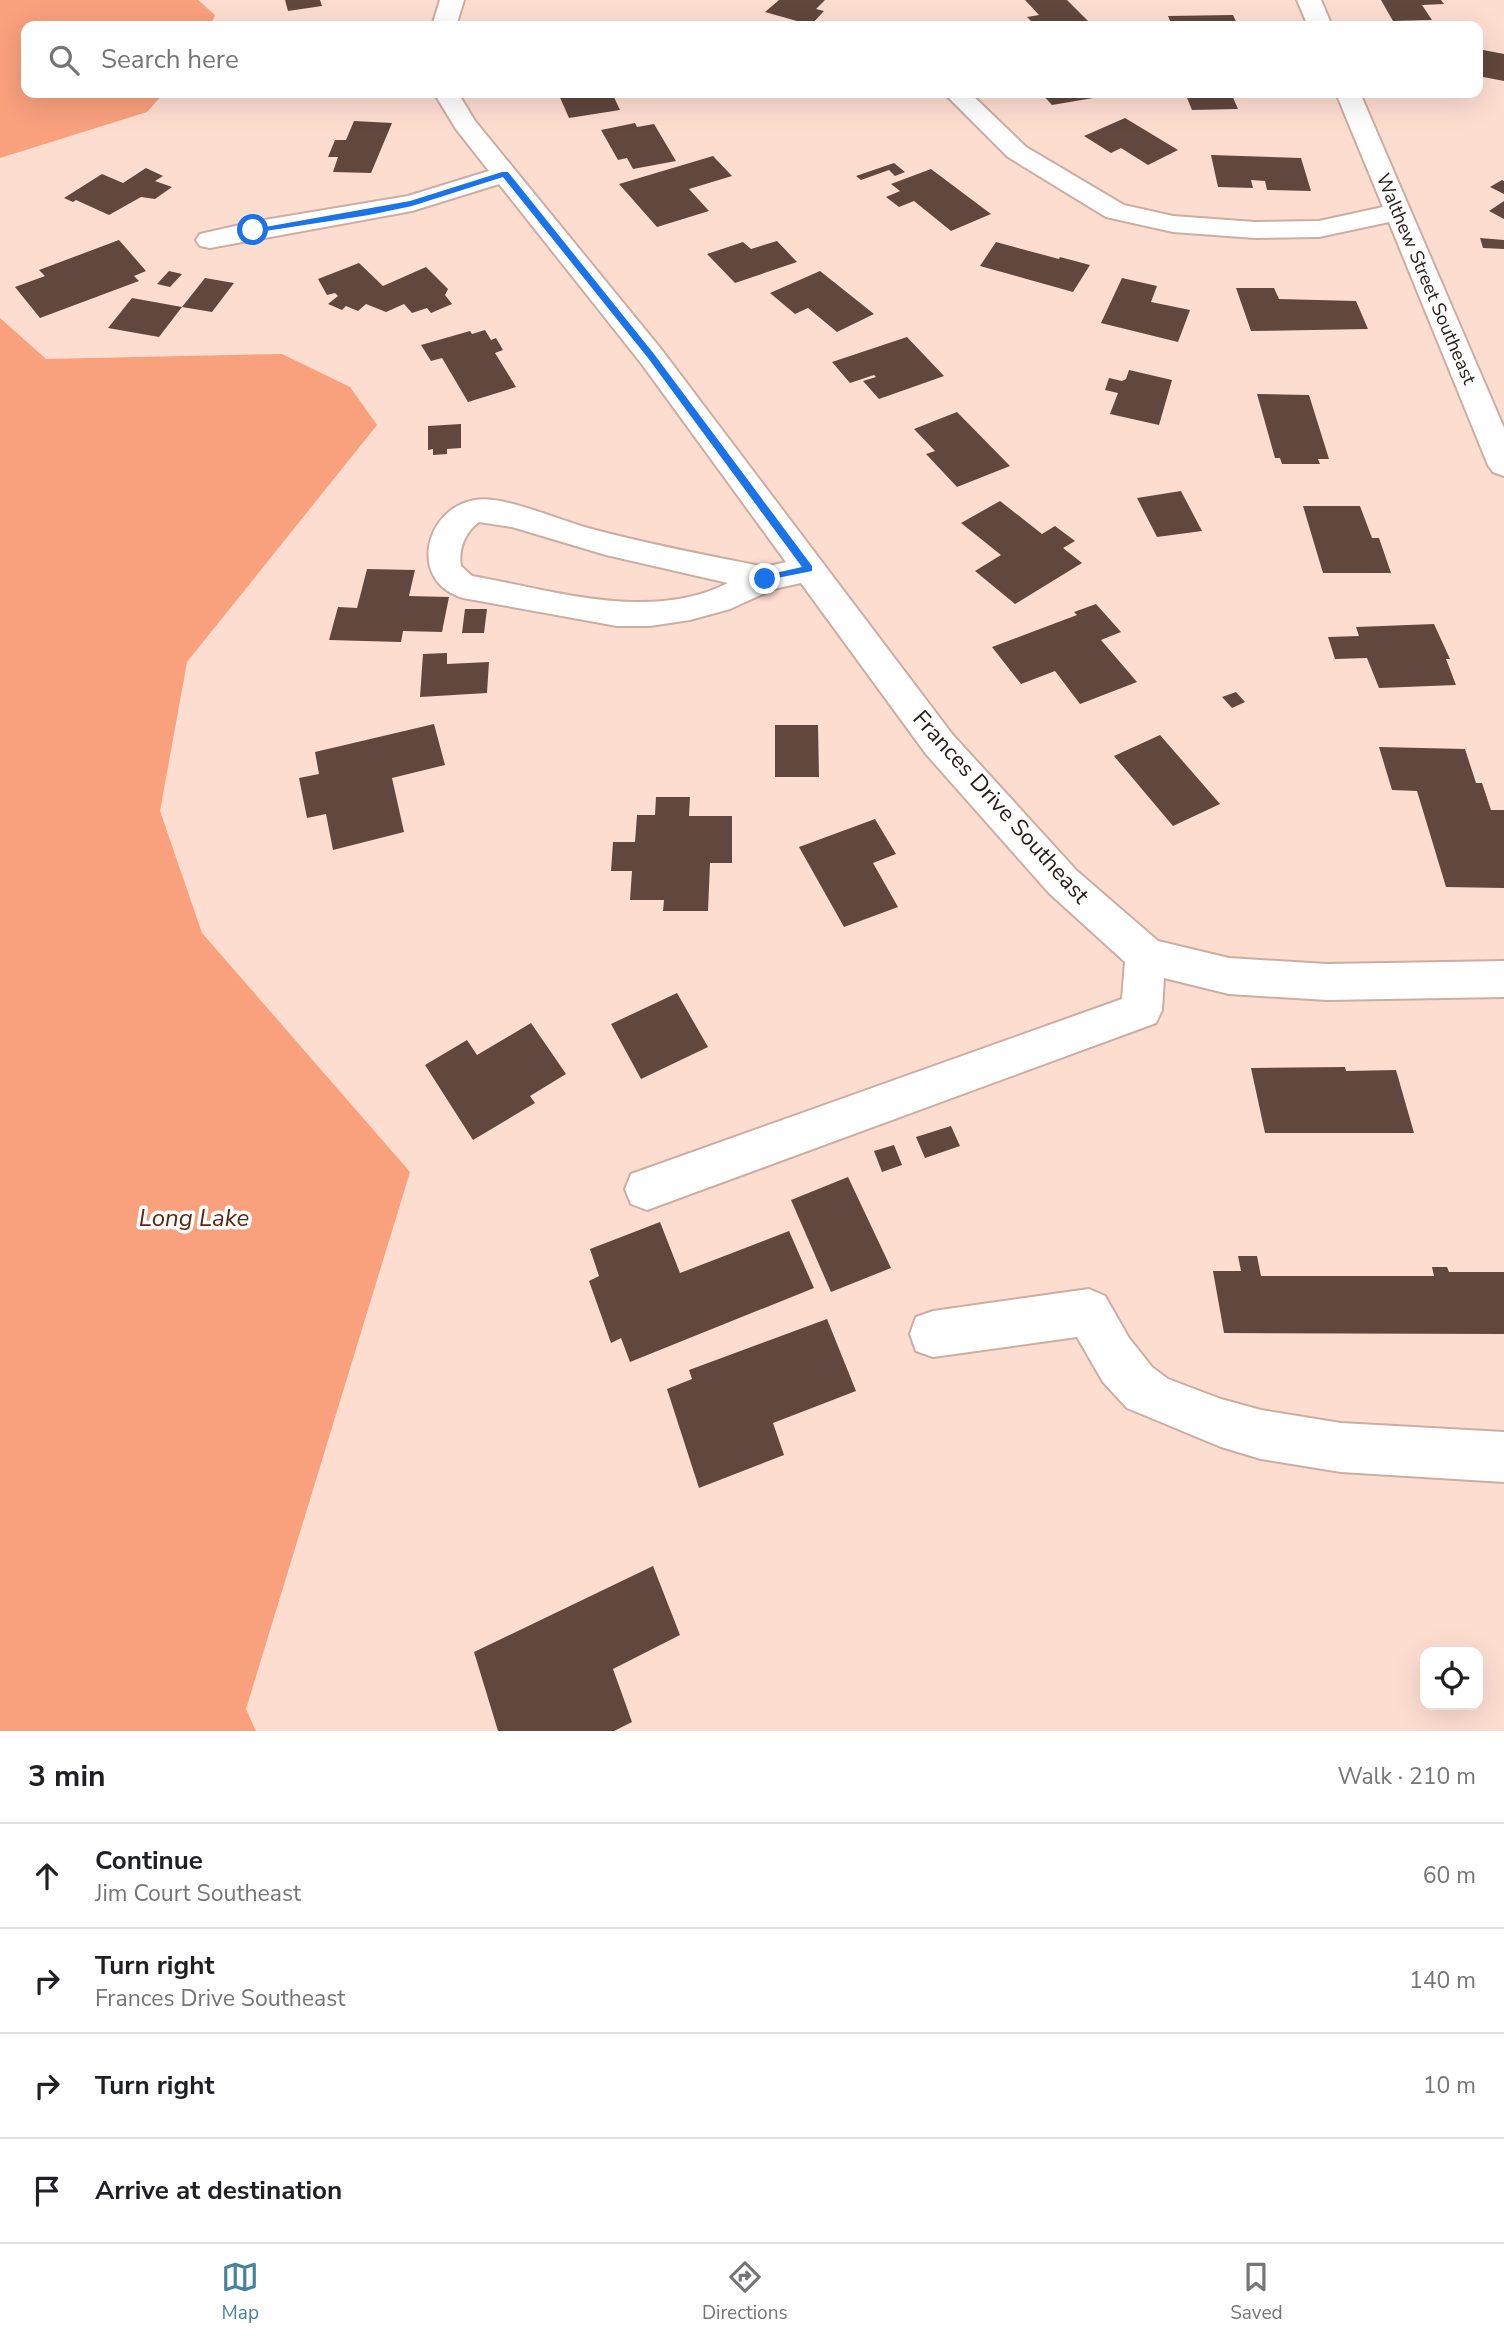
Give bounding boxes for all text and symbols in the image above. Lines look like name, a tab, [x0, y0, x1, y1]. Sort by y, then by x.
search box	[21, 21, 1483, 98]
icon: search	[45, 41, 83, 79]
text: Search here	[101, 42, 239, 77]
street label: Walthew Street Southeast	[1370, 170, 1482, 389]
route start	[237, 214, 268, 245]
route end	[749, 563, 780, 594]
street label: Frances Drive Southeast	[906, 704, 1097, 911]
water label: Long Lake	[139, 1202, 249, 1234]
map controls	[1420, 1647, 1483, 1710]
button: locate	[1420, 1647, 1483, 1710]
text: 3 min	[28, 1756, 106, 1797]
text: Walk · 210 m	[1337, 1761, 1476, 1792]
text: Continue	[95, 1843, 203, 1878]
icon: ahead	[28, 1857, 66, 1895]
text: 60 m	[1423, 1860, 1476, 1891]
text: Jim Court Southeast	[95, 1878, 301, 1909]
text: Turn right	[95, 1948, 214, 1983]
icon: right	[28, 1962, 66, 2000]
text: 140 m	[1409, 1965, 1476, 1996]
text: Frances Drive Southeast	[95, 1983, 345, 2014]
icon: right	[28, 2067, 66, 2105]
text: Turn right	[95, 2068, 214, 2103]
text: 10 m	[1423, 2070, 1476, 2101]
icon: arrive	[28, 2172, 66, 2210]
text: Arrive at destination	[95, 2173, 342, 2208]
tab: Map	[221, 2258, 259, 2326]
tab: Directions	[702, 2258, 788, 2326]
tab: Saved	[1230, 2258, 1283, 2326]

